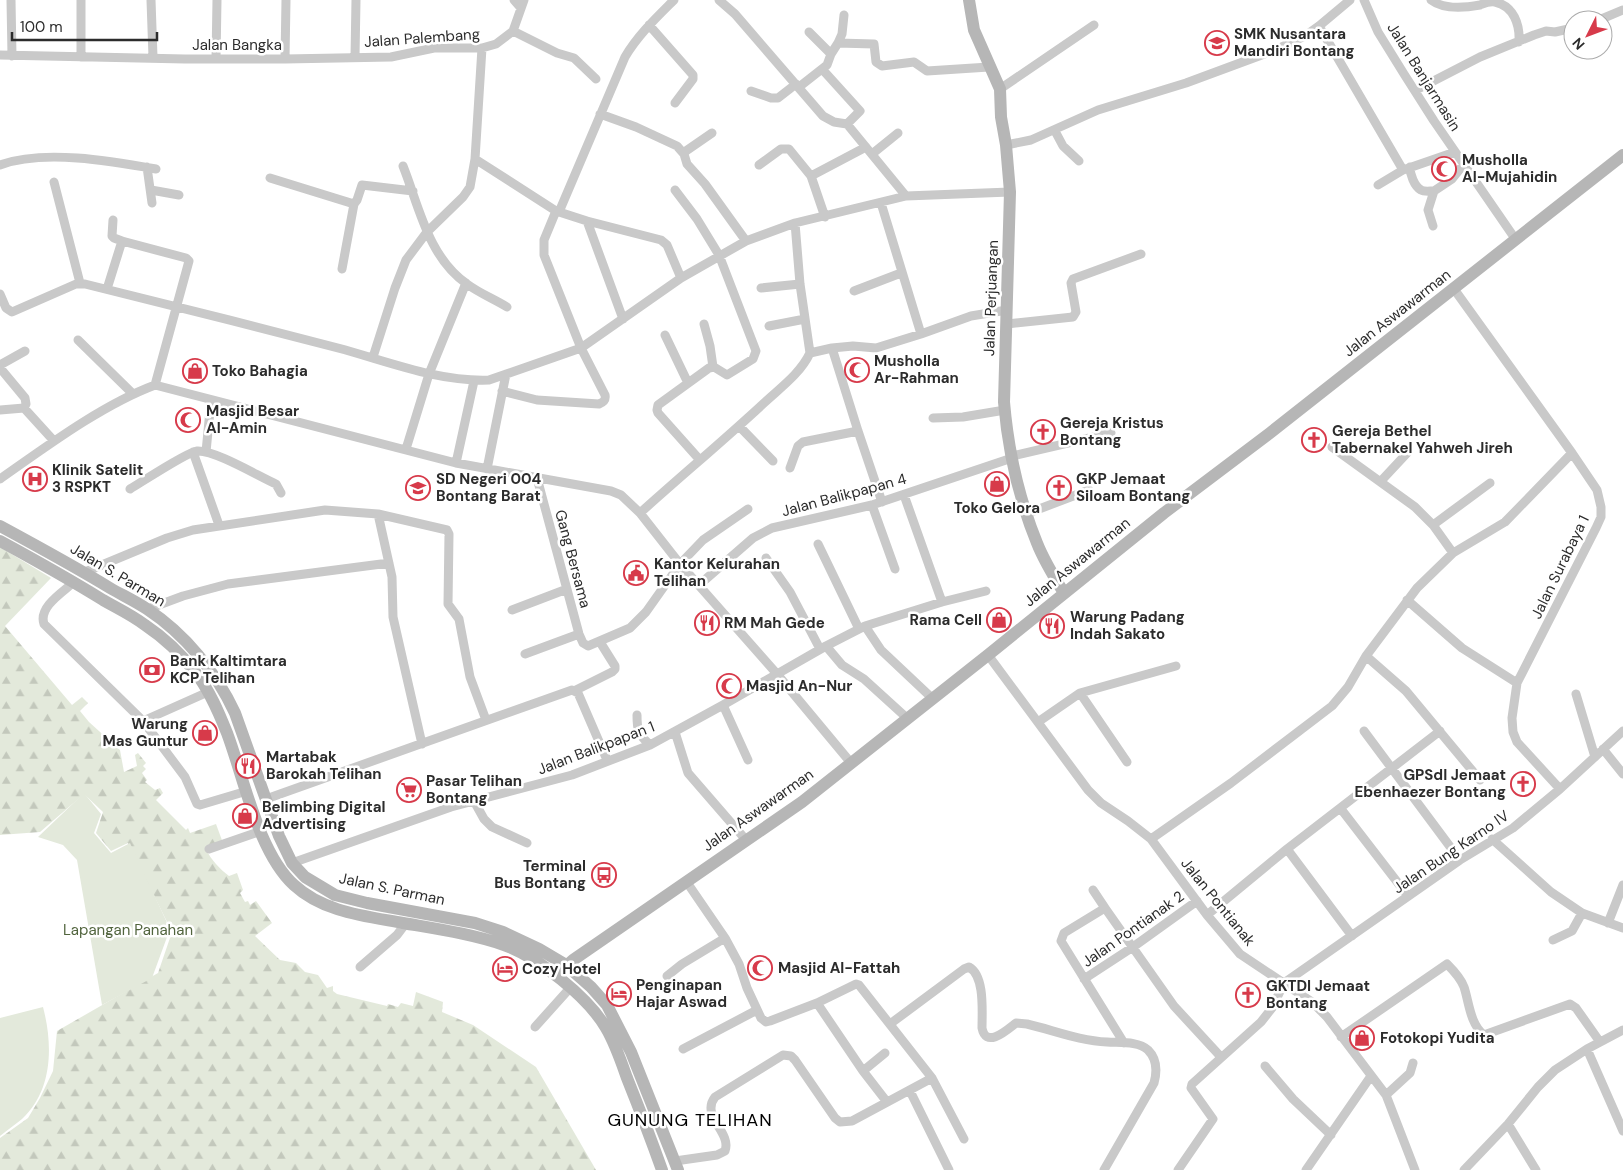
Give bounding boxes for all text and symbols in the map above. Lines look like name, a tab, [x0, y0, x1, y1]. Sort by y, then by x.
scale bar	[12, 10, 158, 42]
north arrow	[1563, 10, 1613, 60]
text: 100 m	[20, 17, 63, 37]
street label: Jalan Banjarmasin	[1383, 19, 1465, 135]
street label: Jalan Palembang	[363, 24, 481, 52]
place label: SMK Nusantara Mandiri Bontang	[1234, 24, 1355, 61]
school or university icon: SMK Nusantara Mandiri Bontang	[1204, 30, 1230, 56]
text: N	[1568, 34, 1588, 54]
street label: Jalan Bangka	[192, 35, 282, 55]
place label: Musholla Al-Mujahidin	[1462, 150, 1557, 187]
mosque icon: Musholla Al-Mujahidin	[1431, 156, 1457, 182]
street label: Jalan Perjuangan	[979, 240, 1003, 356]
street label: Jalan Aswawarman	[1339, 265, 1455, 361]
place label: Musholla Ar-Rahman	[874, 351, 959, 388]
mosque icon: Musholla Ar-Rahman	[844, 357, 870, 383]
shop icon: Toko Bahagia	[182, 358, 208, 384]
place label: Toko Bahagia	[212, 361, 308, 381]
place label: Masjid Besar Al-Amin	[206, 401, 299, 438]
mosque icon: Masjid Besar Al-Amin	[175, 407, 201, 433]
place label: Gereja Kristus Bontang	[1060, 413, 1164, 450]
church icon: Gereja Kristus Bontang	[1030, 419, 1056, 445]
place label: Gereja Bethel Tabernakel Yahweh Jireh	[1332, 421, 1513, 458]
church icon: Gereja Bethel Tabernakel Yahweh Jireh	[1301, 427, 1327, 453]
place label: Klinik Satelit 3 RSPKT	[52, 460, 143, 497]
hospital icon: Klinik Satelit 3 RSPKT	[22, 466, 48, 492]
place label: SD Negeri 004 Bontang Barat	[436, 469, 542, 506]
street label: Jalan Balikpapan 4	[779, 469, 909, 521]
place label: GKP Jemaat Siloam Bontang	[1076, 469, 1190, 506]
shop icon: Toko Gelora	[984, 471, 1010, 497]
school or university icon: SD Negeri 004 Bontang Barat	[405, 475, 431, 501]
church icon: GKP Jemaat Siloam Bontang	[1046, 475, 1072, 501]
place label: Toko Gelora	[954, 498, 1040, 518]
street label: Gang Bersama	[550, 508, 596, 610]
street label: Jalan Surabaya 1	[1526, 512, 1594, 622]
street label: Jalan Aswawarman	[1020, 513, 1134, 611]
street label: Jalan S. Parman	[67, 539, 169, 611]
place label: Kantor Kelurahan Telihan	[654, 554, 780, 591]
public building icon: Kantor Kelurahan Telihan	[623, 560, 649, 586]
shop icon: Rama Cell	[986, 607, 1012, 633]
place label: Warung Padang Indah Sakato	[1070, 607, 1185, 644]
restaurant icon: RM Mah Gede	[694, 610, 720, 636]
place label: Rama Cell	[910, 610, 982, 630]
place label: RM Mah Gede	[724, 613, 825, 633]
restaurant icon: Warung Padang Indah Sakato	[1039, 613, 1065, 639]
place label: Bank Kaltimtara KCP Telihan	[170, 651, 287, 688]
bank icon: Bank Kaltimtara KCP Telihan	[139, 657, 165, 683]
mosque icon: Masjid An-Nur	[716, 673, 742, 699]
place label: Masjid An-Nur	[746, 676, 852, 696]
place label: Warung Mas Guntur	[102, 714, 188, 751]
street label: Jalan Balikpapan 1	[535, 716, 657, 780]
shop icon: Warung Mas Guntur	[192, 720, 218, 746]
place label: Martabak Barokah Telihan	[266, 747, 382, 784]
restaurant icon: Martabak Barokah Telihan	[235, 753, 261, 779]
street label: Jalan Aswawarman	[699, 764, 817, 856]
place label: GPSdI Jemaat Ebenhaezer Bontang	[1355, 765, 1506, 802]
place label: Pasar Telihan Bontang	[426, 771, 522, 808]
church icon: GPSdI Jemaat Ebenhaezer Bontang	[1510, 771, 1536, 797]
supermarket icon: Pasar Telihan Bontang	[396, 777, 422, 803]
place label: Belimbing Digital Advertising	[262, 797, 386, 834]
shop icon: Belimbing Digital Advertising	[232, 803, 258, 829]
street label: Jalan Bung Karno IV	[1389, 806, 1513, 898]
street label: Jalan Pontianak	[1176, 854, 1260, 950]
place label: Terminal Bus Bontang	[494, 856, 586, 893]
bus stop icon: Terminal Bus Bontang	[591, 862, 617, 888]
street label: Jalan S. Parman	[337, 868, 447, 910]
street label: Jalan Pontianak 2	[1078, 886, 1188, 972]
park label: Lapangan Panahan	[63, 920, 193, 940]
mosque icon: Masjid Al-Fattah	[747, 955, 773, 981]
hotel icon: Cozy Hotel	[492, 956, 518, 982]
place label: Masjid Al-Fattah	[778, 958, 900, 978]
place label: Cozy Hotel	[522, 959, 601, 979]
place label: Penginapan Hajar Aswad	[636, 975, 727, 1012]
place label: GKTDI Jemaat Bontang	[1266, 976, 1370, 1013]
hotel icon: Penginapan Hajar Aswad	[606, 981, 632, 1007]
church icon: GKTDI Jemaat Bontang	[1235, 982, 1261, 1008]
shop icon: Fotokopi Yudita	[1349, 1025, 1375, 1051]
place label: Fotokopi Yudita	[1380, 1028, 1494, 1048]
district label: GUNUNG TELIHAN	[607, 1108, 773, 1132]

